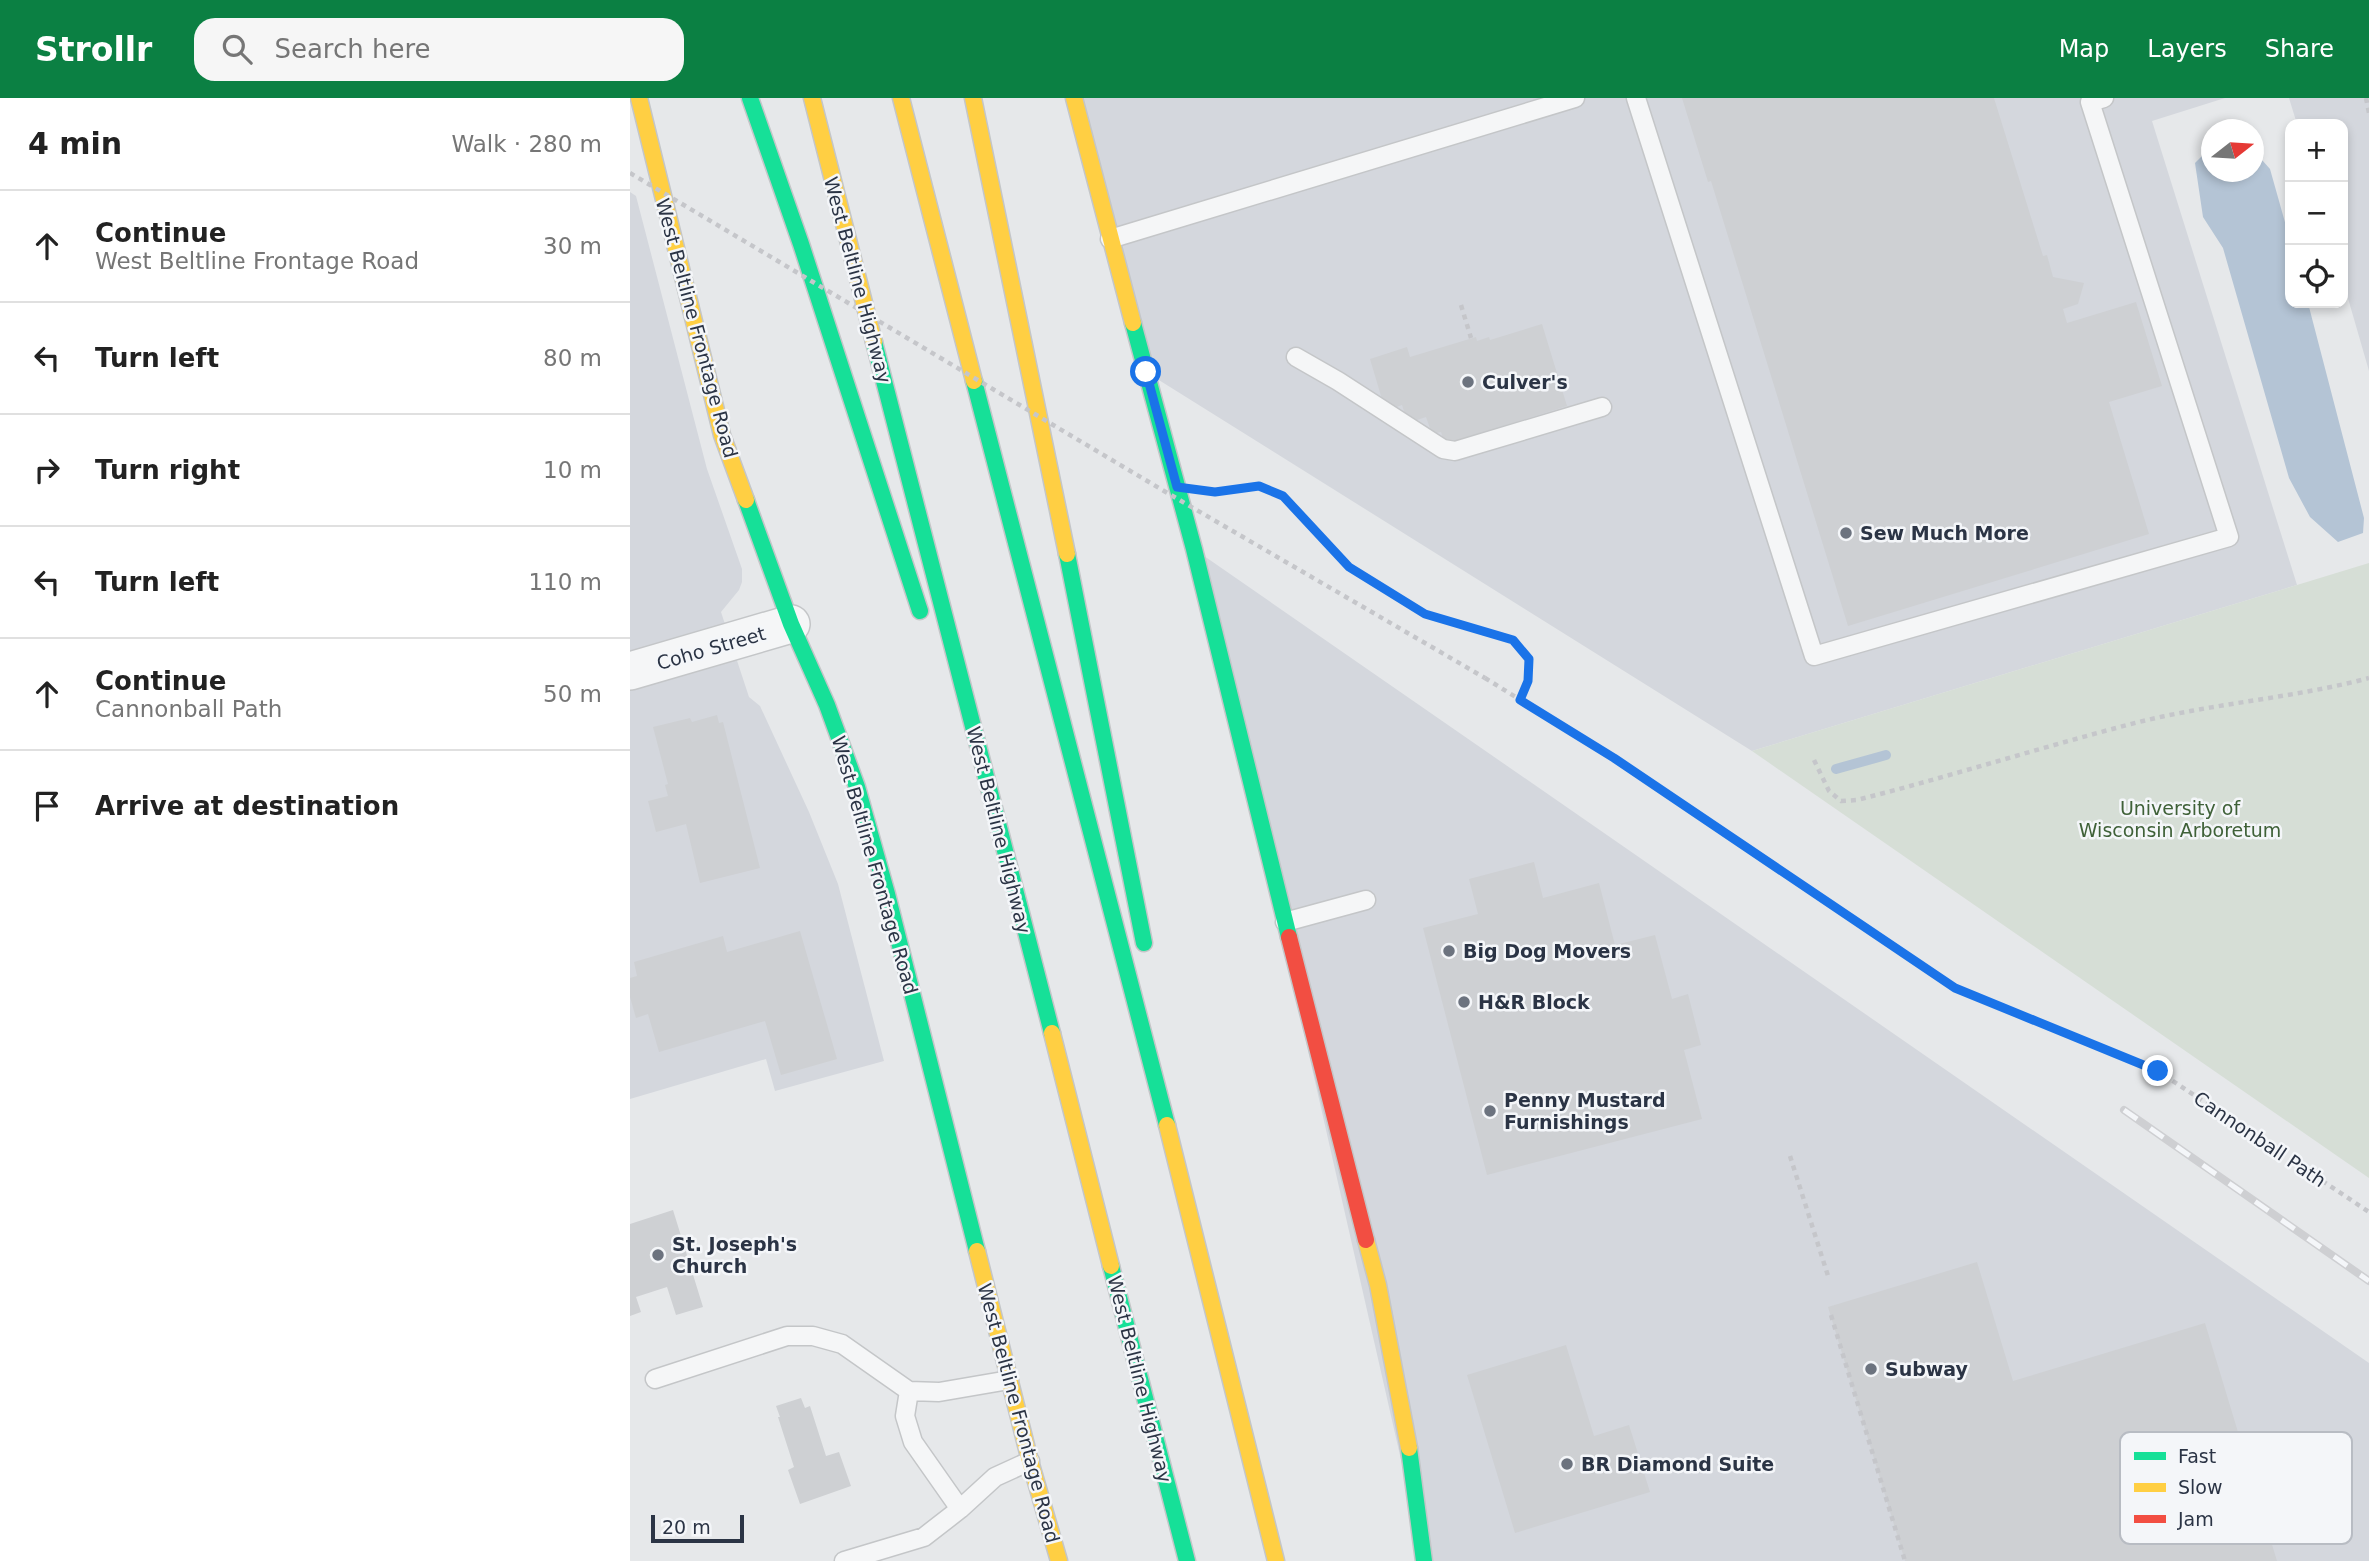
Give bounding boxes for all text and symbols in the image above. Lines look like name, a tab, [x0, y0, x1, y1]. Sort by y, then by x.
search box	[194, 18, 684, 81]
text: Strollr	[35, 30, 152, 69]
icon: search	[218, 30, 256, 68]
text: Search here	[274, 34, 431, 64]
text: Map	[2059, 35, 2109, 63]
text: Layers	[2147, 35, 2227, 63]
text: Share	[2265, 35, 2334, 63]
north arrow	[2201, 119, 2264, 182]
map controls	[2285, 119, 2348, 308]
button: +	[2285, 119, 2348, 182]
text: 4 min	[28, 126, 122, 161]
text: Walk · 280 m	[451, 131, 602, 157]
street label: West Beltline Highway	[820, 174, 896, 386]
button: −	[2285, 182, 2348, 245]
street label: West Beltline Frontage Road	[652, 196, 742, 460]
text: Continue	[95, 218, 226, 248]
icon: ahead	[28, 227, 66, 265]
text: 30 m	[543, 233, 602, 259]
button: locate	[2285, 245, 2348, 308]
text: West Beltline Frontage Road	[95, 248, 419, 274]
icon: left	[28, 339, 66, 377]
text: Turn left	[95, 343, 219, 373]
text: 80 m	[543, 345, 602, 371]
route start	[1130, 356, 1161, 387]
place label: Culver's	[1482, 371, 1568, 393]
marker: Culver's	[1460, 374, 1476, 390]
icon: right	[28, 451, 66, 489]
text: Turn right	[95, 455, 240, 485]
text: 10 m	[543, 457, 602, 483]
place label: Sew Much More	[1860, 522, 2029, 544]
marker: Sew Much More	[1838, 525, 1854, 541]
icon: left	[28, 563, 66, 601]
text: Turn left	[95, 567, 219, 597]
text: 110 m	[528, 569, 602, 595]
street label: Coho Street	[654, 622, 768, 674]
text: Continue	[95, 666, 226, 696]
icon: ahead	[28, 675, 66, 713]
text: 50 m	[543, 681, 602, 707]
text: Cannonball Path	[95, 696, 282, 722]
street label: West Beltline Highway	[963, 724, 1035, 936]
street label: West Beltline Frontage Road	[828, 733, 922, 997]
icon: arrive	[28, 787, 66, 825]
text: Arrive at destination	[95, 791, 399, 821]
park label: University of Wisconsin Arboretum	[2079, 797, 2281, 841]
place label: Big Dog Movers	[1463, 940, 1631, 962]
marker: Big Dog Movers	[1441, 943, 1457, 959]
place label: H&R Block	[1478, 991, 1590, 1013]
marker: H&R Block	[1456, 994, 1472, 1010]
route end	[2142, 1055, 2173, 1086]
street label: Cannonball Path	[2190, 1087, 2330, 1191]
place label: Penny Mustard Furnishings	[1504, 1089, 1665, 1133]
marker: Penny Mustard Furnishings	[1482, 1103, 1498, 1119]
place label: St. Joseph's Church	[672, 1233, 797, 1277]
marker: St. Joseph's Church	[650, 1247, 666, 1263]
street label: West Beltline Highway	[1104, 1273, 1176, 1485]
street label: West Beltline Frontage Road	[974, 1281, 1064, 1545]
place label: Subway	[1885, 1358, 1969, 1380]
marker: Subway	[1863, 1361, 1879, 1377]
legend	[2120, 1432, 2352, 1544]
text: Fast	[2178, 1445, 2216, 1467]
place label: BR Diamond Suite	[1581, 1453, 1774, 1475]
marker: BR Diamond Suite	[1559, 1456, 1575, 1472]
text: Slow	[2178, 1476, 2223, 1498]
text: Jam	[2177, 1508, 2214, 1530]
scale bar	[651, 1512, 744, 1544]
text: 20 m	[662, 1516, 711, 1538]

